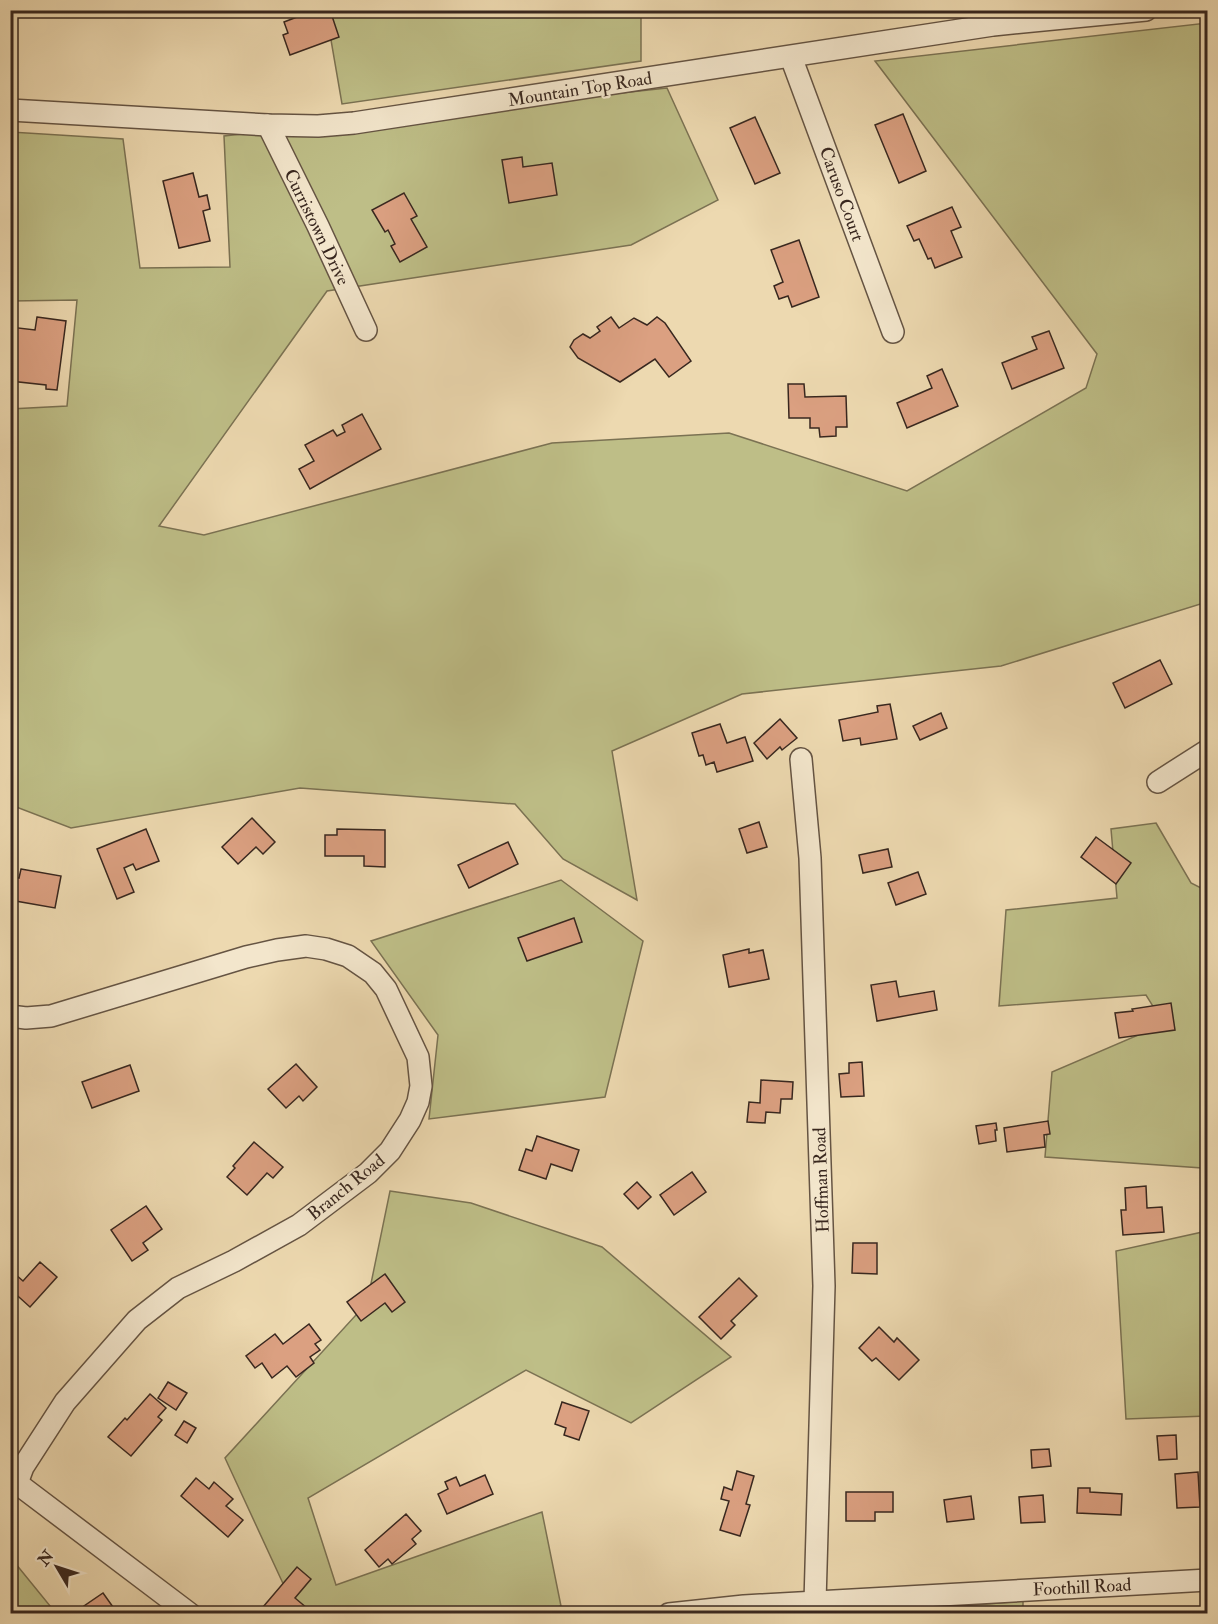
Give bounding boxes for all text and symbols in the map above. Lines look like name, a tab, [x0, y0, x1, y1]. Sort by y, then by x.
street label: Mountain Top Road	[506, 67, 654, 112]
street label: Caruso Court	[814, 144, 869, 245]
street label: Curristown Drive	[279, 165, 355, 290]
street label: Hoffman Road	[808, 1127, 835, 1233]
street label: Branch Road	[303, 1149, 390, 1226]
north arrow	[27, 1537, 87, 1597]
text: N	[33, 1546, 59, 1571]
street label: Foothill Road	[1032, 1573, 1132, 1602]

